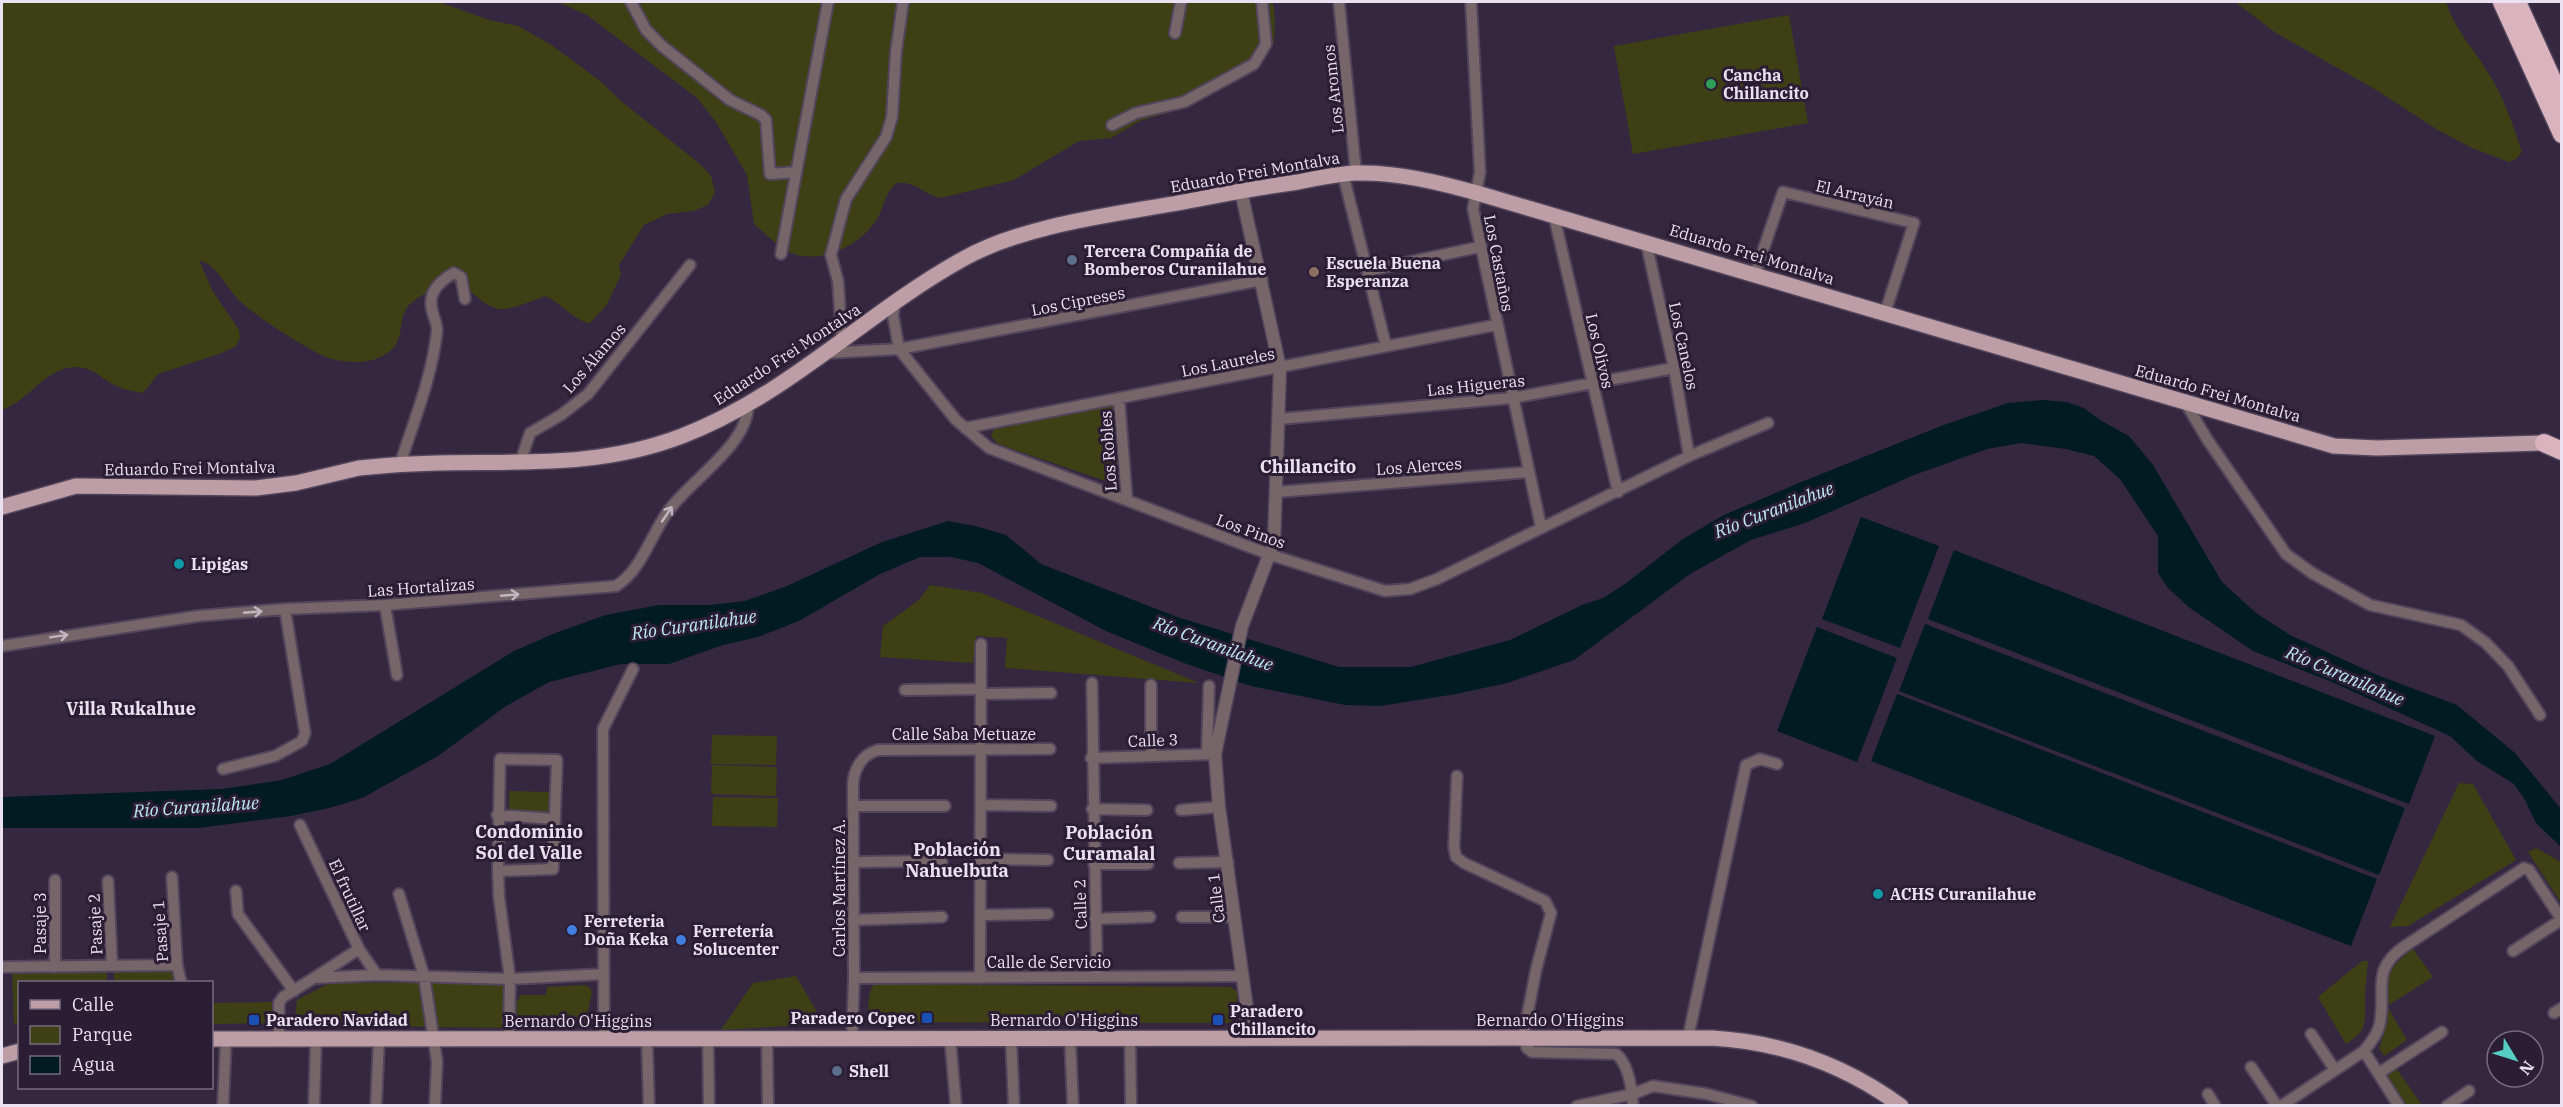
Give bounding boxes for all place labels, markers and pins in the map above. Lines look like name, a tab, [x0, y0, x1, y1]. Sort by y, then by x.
place label: Cancha Chillancito	[1723, 65, 1809, 103]
marker: Cancha Chillancito	[1704, 77, 1718, 91]
place label: Tercera Compañía de Bomberos Curanilahue	[1084, 241, 1266, 279]
marker: Tercera Compañía de Bomberos Curanilahue	[1065, 253, 1079, 267]
place label: Escuela Buena Esperanza	[1326, 253, 1441, 291]
marker: Escuela Buena Esperanza	[1307, 265, 1321, 279]
place label: Lipigas	[191, 554, 248, 574]
marker: Lipigas	[172, 557, 186, 571]
place label: ACHS Curanilahue	[1890, 884, 2036, 904]
marker: ACHS Curanilahue	[1871, 887, 1885, 901]
place label: Ferreteria Doña Keka	[584, 911, 669, 949]
place label: Ferretería Solucenter	[693, 921, 779, 959]
marker: Ferreteria Doña Keka	[565, 923, 579, 937]
marker: Ferretería Solucenter	[674, 933, 688, 947]
place label: Paradero Chillancito	[1230, 1001, 1316, 1039]
place label: Paradero Copec	[790, 1008, 915, 1028]
place label: Paradero Navidad	[266, 1010, 408, 1030]
marker: Paradero Copec	[920, 1011, 934, 1025]
marker: Paradero Navidad	[247, 1013, 261, 1027]
marker: Paradero Chillancito	[1211, 1013, 1225, 1027]
place label: Shell	[849, 1061, 889, 1081]
marker: Shell	[830, 1064, 844, 1078]

